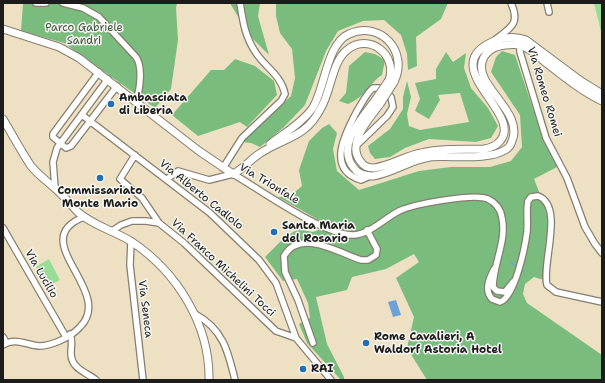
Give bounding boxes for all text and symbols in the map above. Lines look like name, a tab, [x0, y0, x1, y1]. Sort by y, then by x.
park label: Parco Gabriele Sandri	[45, 21, 123, 47]
street label: Via Romeo Romei	[524, 45, 564, 139]
place label: Ambasciata di Liberia	[119, 91, 187, 117]
marker: Ambasciata di Liberia	[106, 99, 116, 109]
street label: Via Alberto Cadlolo	[156, 157, 246, 233]
street label: Via Trionfale	[237, 161, 301, 207]
marker: Commissariato Monte Mario	[95, 173, 105, 183]
place label: Commissariato Monte Mario	[58, 184, 142, 210]
street label: Via Franco Michelini Tocci	[168, 216, 278, 320]
place label: Santa Maria del Rosario	[282, 219, 355, 245]
marker: Santa Maria del Rosario	[269, 227, 279, 237]
street label: Via Lucilio	[22, 247, 60, 301]
street label: Via Seneca	[135, 279, 155, 339]
place label: Rome Cavalieri, A Waldorf Astoria Hotel	[374, 330, 502, 356]
marker: Rome Cavalieri, A Waldorf Astoria Hotel	[361, 338, 371, 348]
place label: RAI	[311, 362, 333, 376]
marker: RAI	[298, 364, 308, 374]

